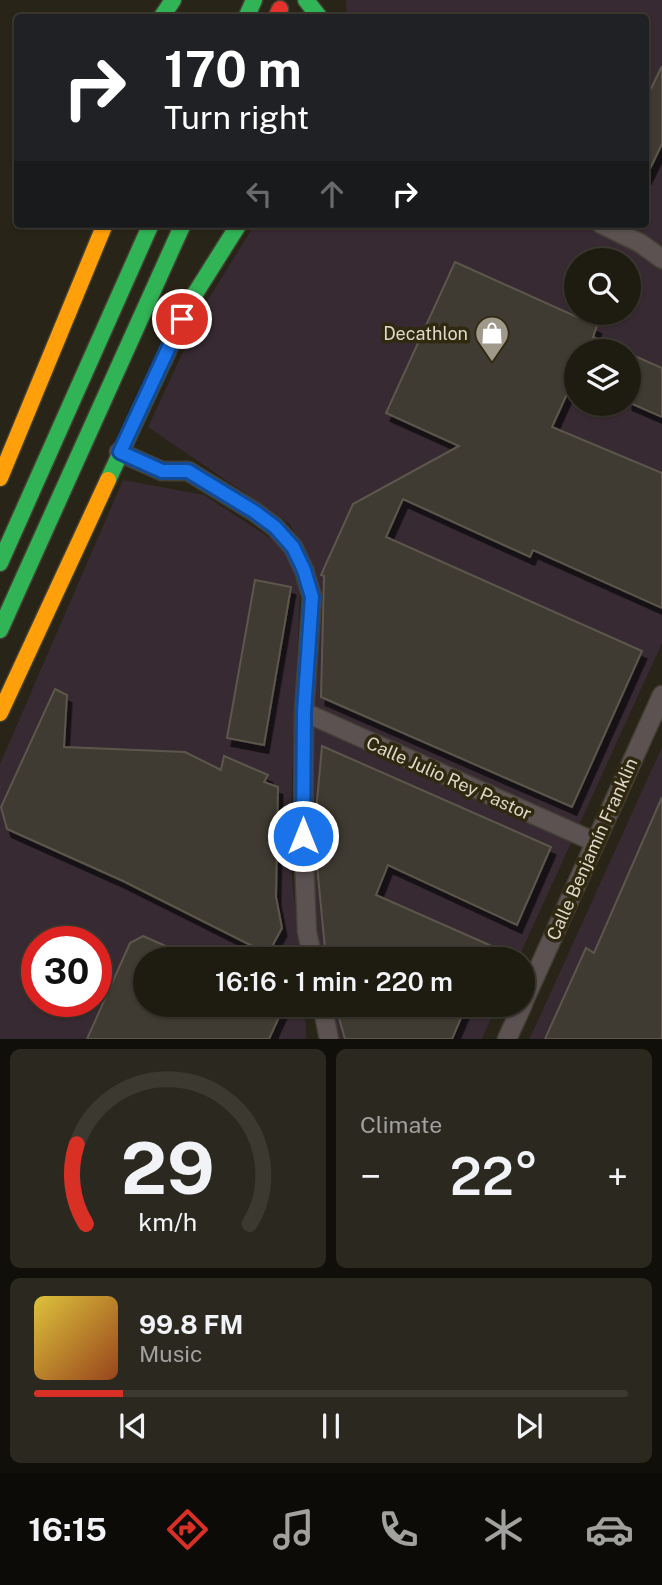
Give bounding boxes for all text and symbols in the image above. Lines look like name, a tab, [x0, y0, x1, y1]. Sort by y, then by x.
text: 170 m	[164, 40, 302, 98]
icon: right	[49, 42, 140, 133]
text: Turn right	[164, 99, 309, 136]
icon: left	[240, 175, 278, 213]
icon: ahead	[313, 175, 351, 213]
icon: right	[386, 175, 424, 213]
map controls	[564, 248, 641, 416]
button: search	[564, 248, 641, 325]
pin	[152, 289, 212, 349]
icon: arrive	[163, 300, 201, 338]
shop icon: Decathlon	[473, 314, 511, 363]
place label: Decathlon	[383, 323, 468, 344]
button: layers	[564, 339, 641, 416]
street label: Calle Julio Rey Pastor	[363, 732, 535, 824]
street label: Calle Benjamín Franklin	[542, 755, 642, 943]
position arrow	[266, 799, 340, 873]
speed limit sign: 30	[21, 926, 112, 1017]
text: 16:16 · 1 min · 220 m	[215, 966, 453, 997]
text: Climate	[360, 1111, 442, 1138]
text: 29	[121, 1126, 215, 1211]
text: 22°	[450, 1146, 538, 1207]
text: −	[360, 1154, 381, 1199]
text: +	[607, 1154, 628, 1199]
text: km/h	[139, 1207, 197, 1237]
text: 99.8 FM	[139, 1309, 243, 1340]
text: Music	[139, 1340, 203, 1367]
icon: previous	[114, 1407, 152, 1445]
icon: pause	[312, 1407, 350, 1445]
icon: next	[510, 1407, 548, 1445]
icon: directions	[163, 1505, 212, 1554]
icon: music	[269, 1505, 318, 1554]
icon: phone	[374, 1505, 423, 1554]
icon: climate	[479, 1505, 528, 1554]
icon: car	[585, 1505, 634, 1554]
text: 16:15	[28, 1511, 107, 1548]

